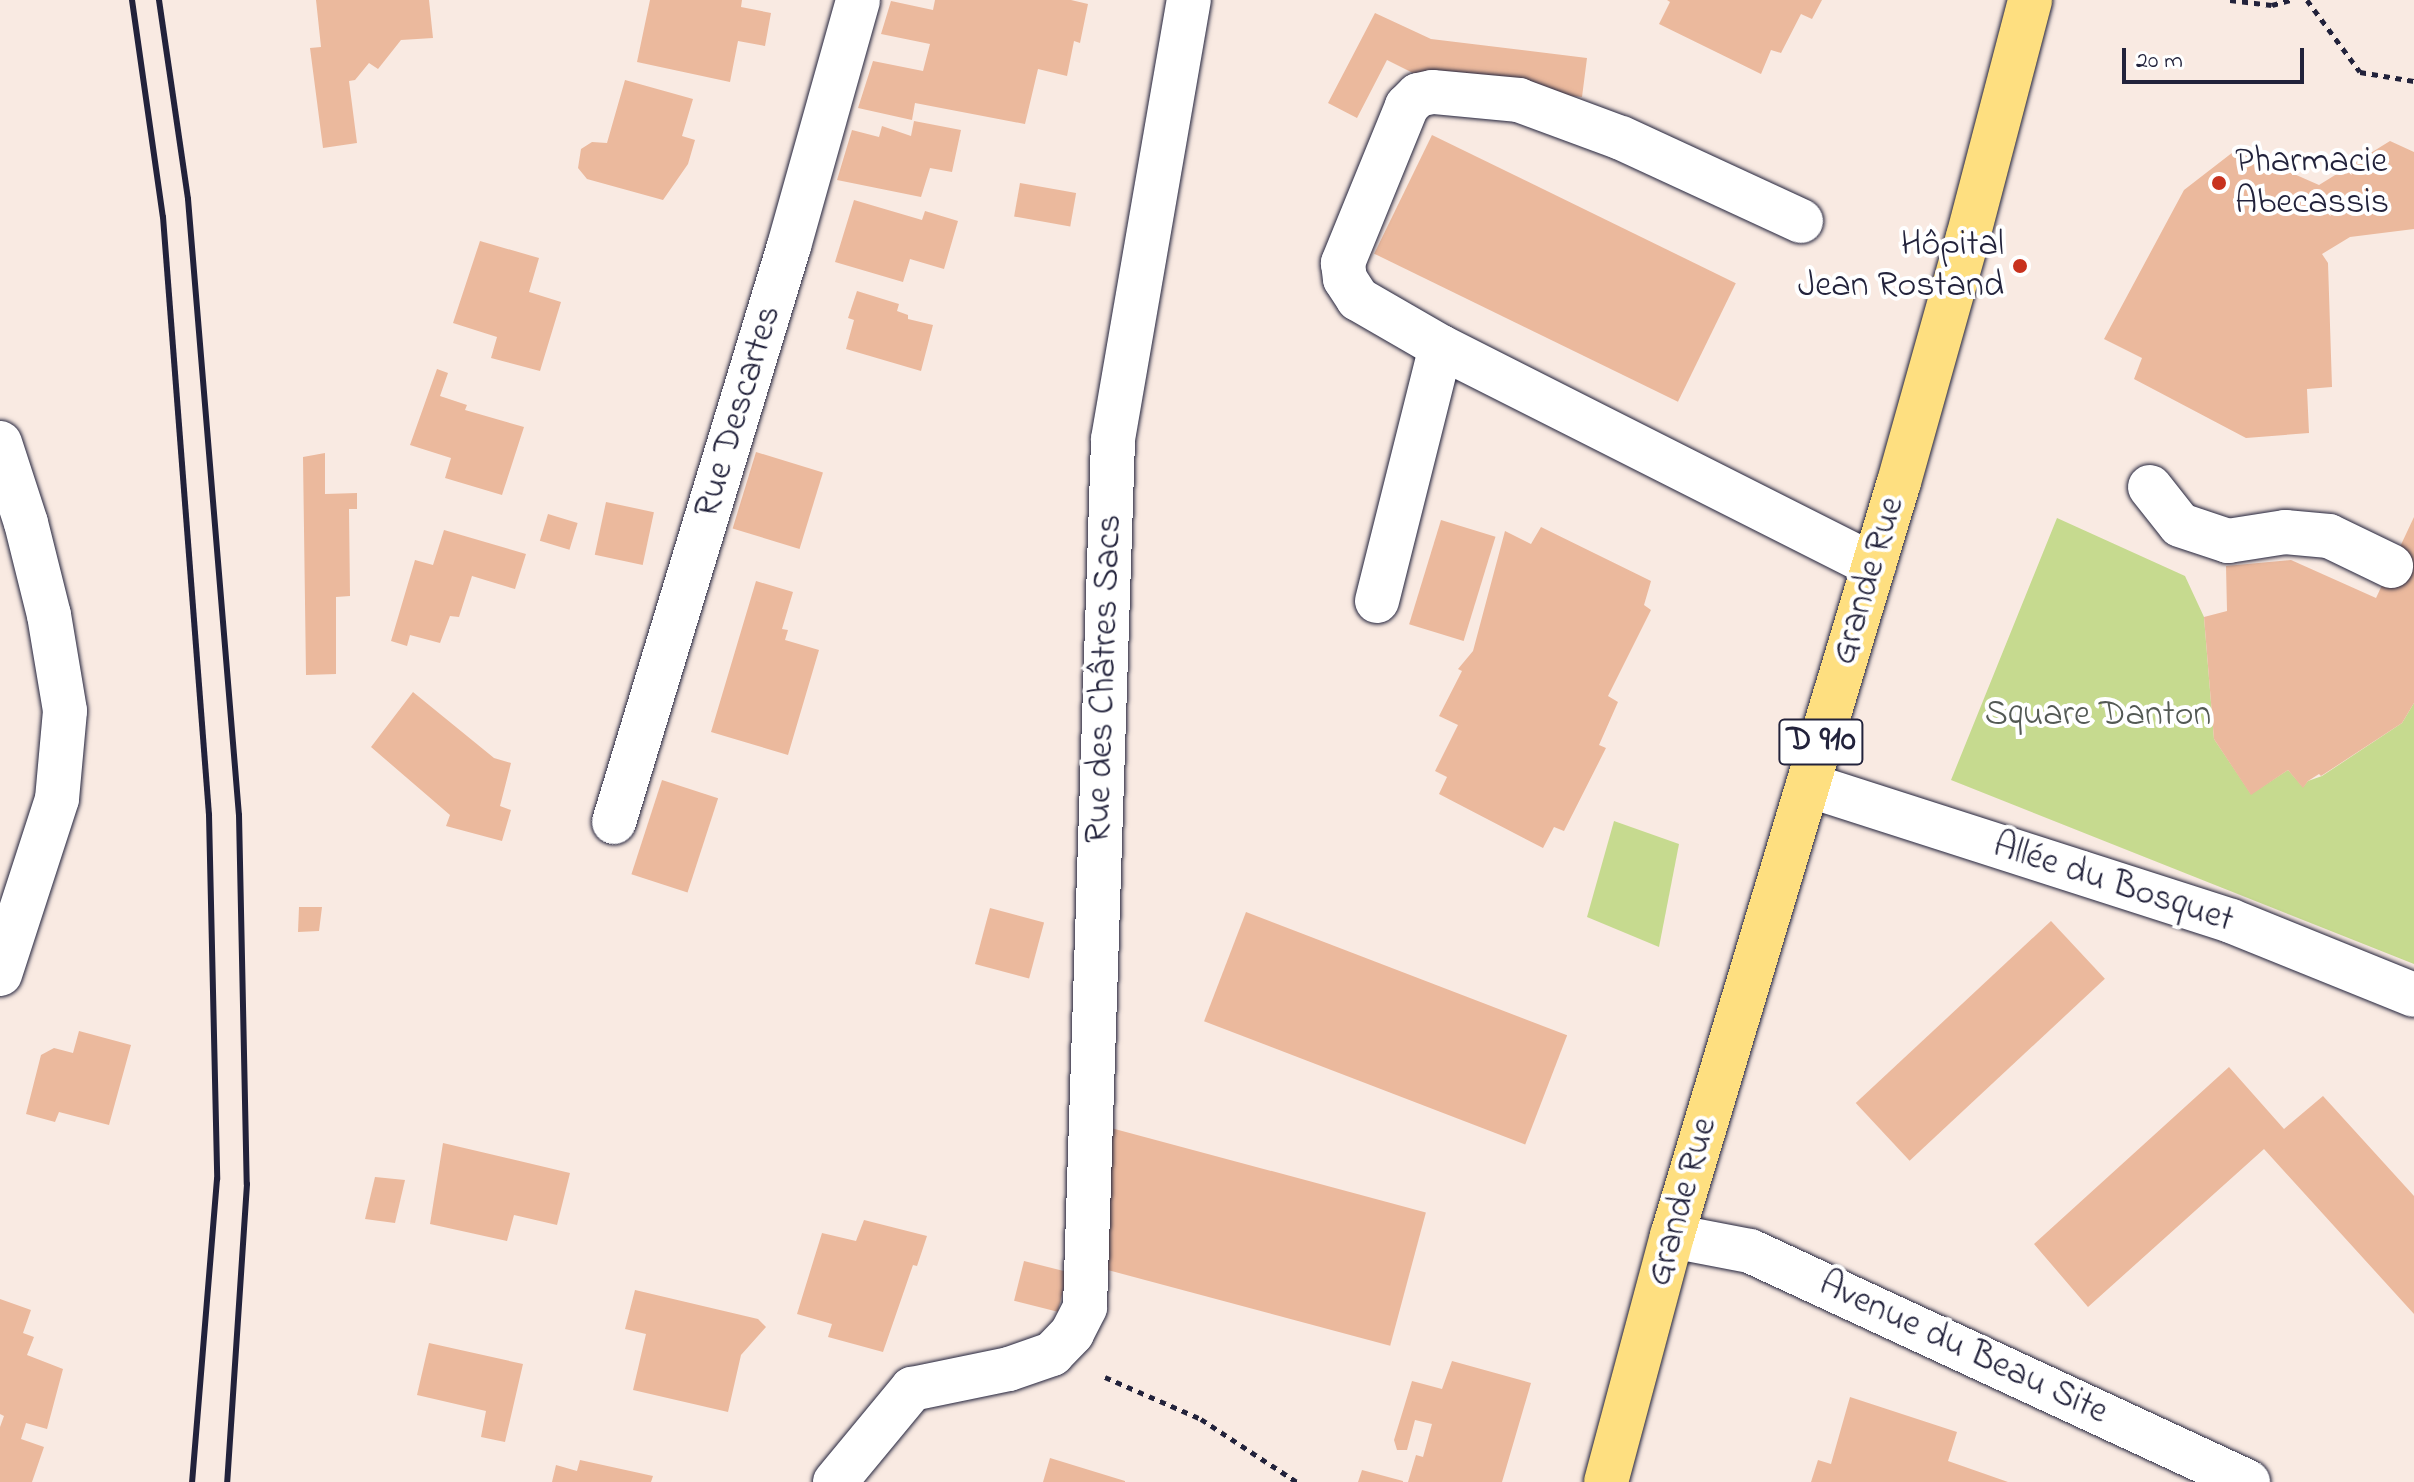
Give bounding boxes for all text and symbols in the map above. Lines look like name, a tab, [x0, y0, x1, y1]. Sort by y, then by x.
scale bar	[2126, 32, 2308, 82]
text: 20 m	[2136, 44, 2183, 79]
place label: Pharmacie Abecassis	[2235, 140, 2389, 225]
marker: Pharmacie Abecassis	[2210, 174, 2228, 192]
place label: Hôpital Jean Rostand	[1798, 223, 2004, 308]
marker: Hôpital Jean Rostand	[2011, 257, 2029, 275]
street label: Rue Descartes	[686, 301, 792, 523]
street label: Grande Rue	[1823, 492, 1915, 670]
street label: Rue des Châtres Sacs	[1078, 514, 1132, 844]
park label: Square Danton	[1985, 694, 2211, 738]
road number: D 910	[1777, 712, 1865, 772]
street label: Allée du Bosquet	[1987, 825, 2239, 943]
street label: Grande Rue	[1638, 1113, 1728, 1291]
street label: Avenue du Beau Site	[1812, 1263, 2114, 1435]

